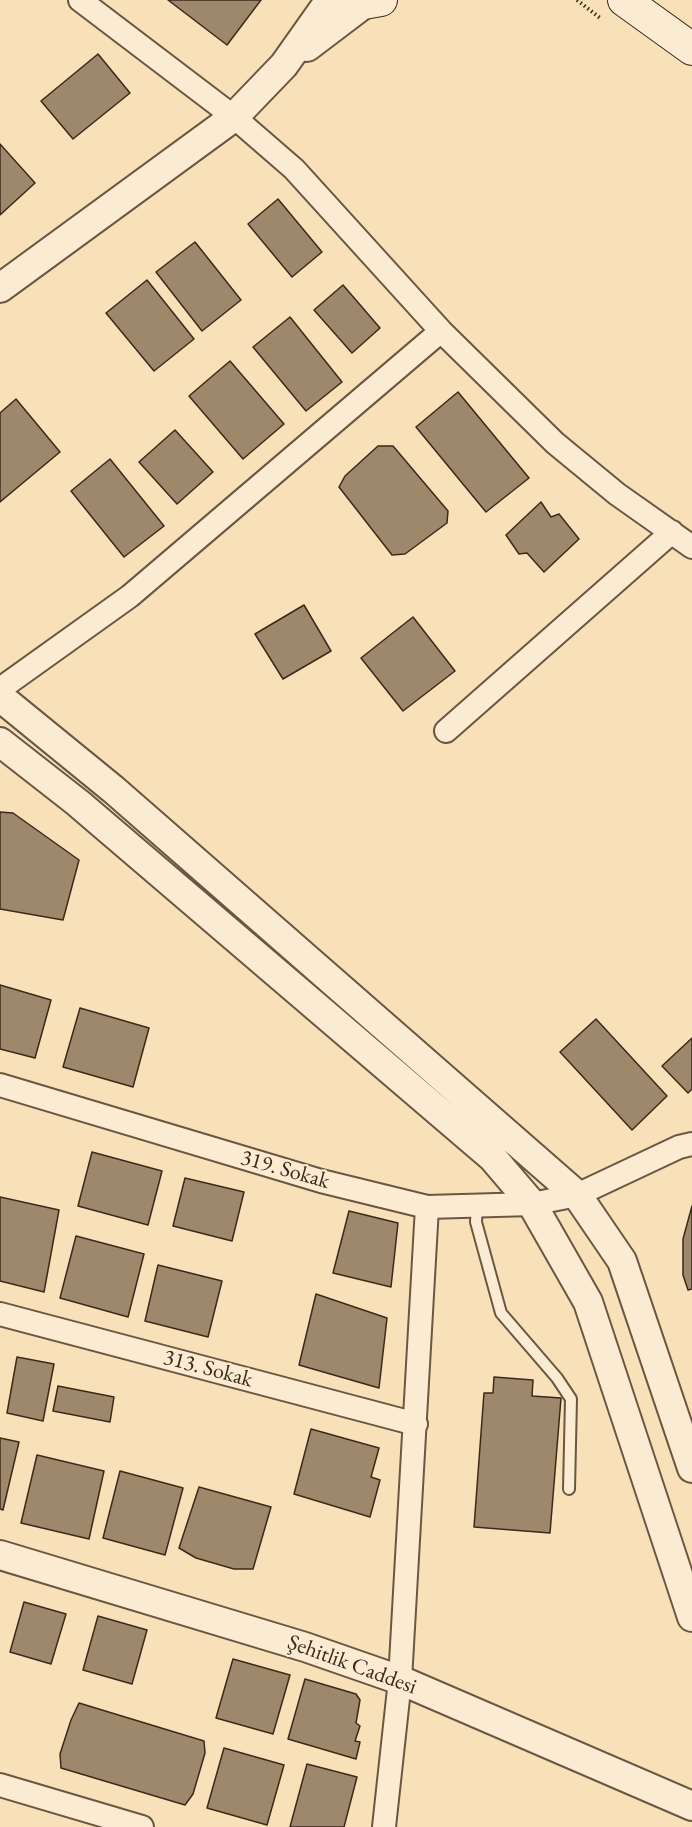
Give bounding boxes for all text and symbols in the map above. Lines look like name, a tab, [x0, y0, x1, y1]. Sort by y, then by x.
street label: 319. Sokak	[237, 1145, 333, 1195]
street label: 313. Sokak	[160, 1344, 256, 1394]
street label: Şehitlik Caddesi	[284, 1629, 420, 1701]

